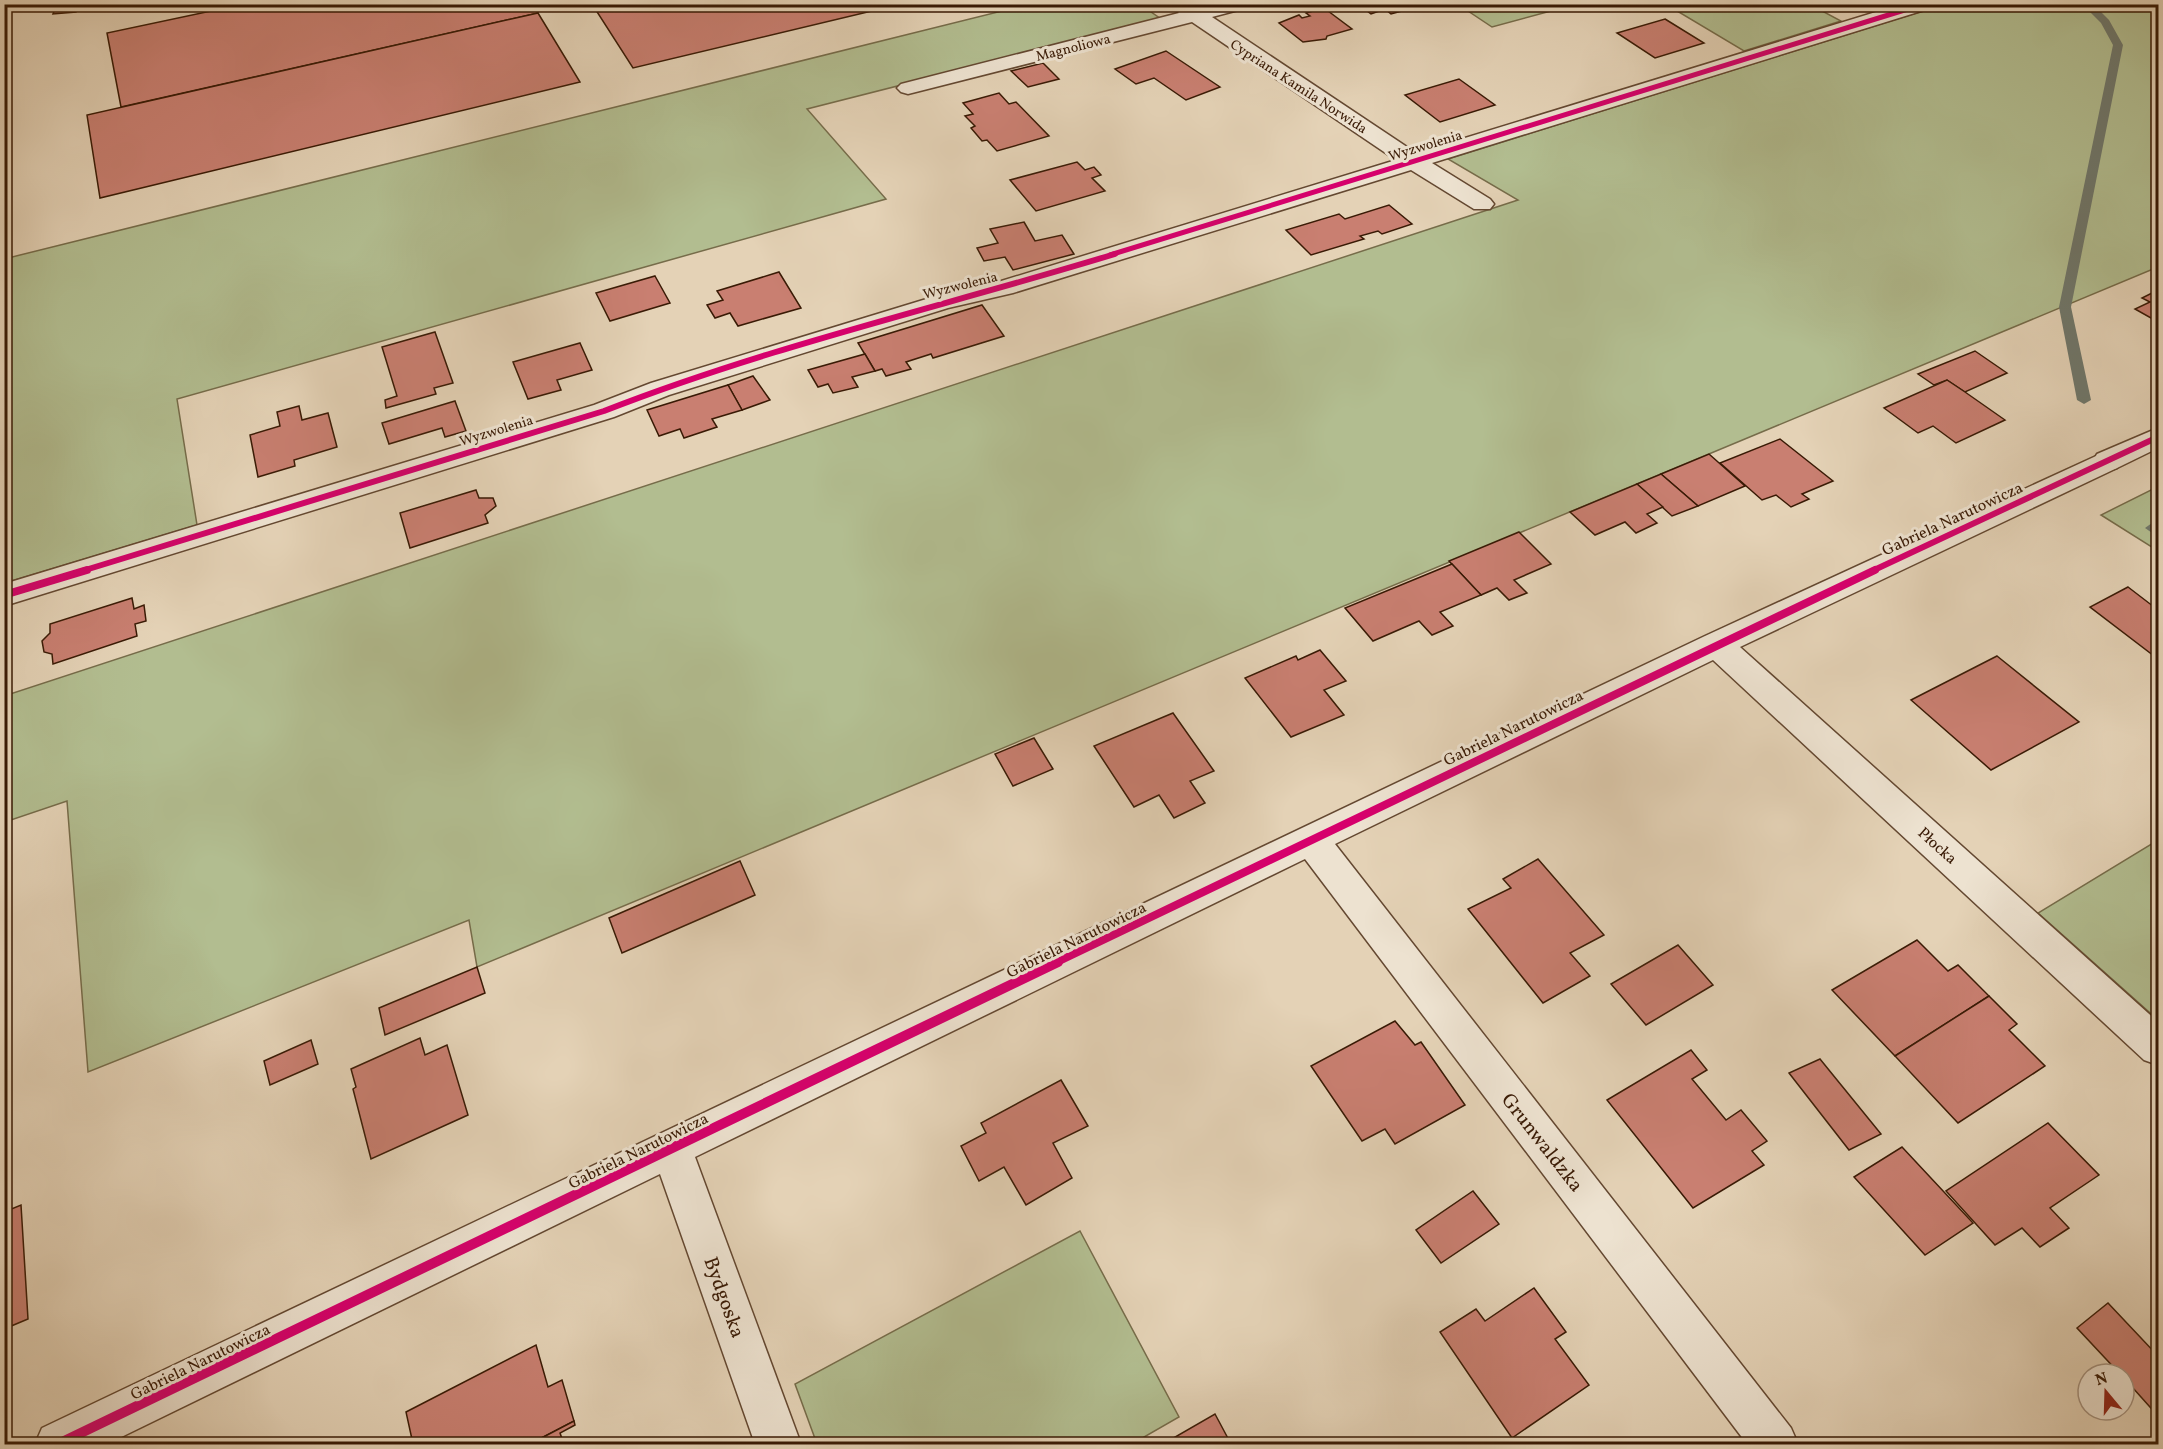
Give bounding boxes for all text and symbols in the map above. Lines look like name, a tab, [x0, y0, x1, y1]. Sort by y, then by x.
street label: Magnoliowa	[1034, 30, 1113, 67]
street label: Cypriana Kamila Norwida	[1226, 36, 1370, 139]
street label: Wyzwolenia	[1386, 126, 1465, 167]
street label: Wyzwolenia	[921, 268, 1000, 305]
street label: Wyzwolenia	[457, 411, 536, 452]
street label: Gabriela Narutowicza	[1879, 477, 2027, 562]
street label: Gabriela Narutowicza	[1440, 685, 1588, 772]
street label: Płocka	[1912, 823, 1961, 870]
street label: Gabriela Narutowicza	[1003, 897, 1151, 984]
street label: Grunwaldzka	[1494, 1088, 1589, 1199]
street label: Gabriela Narutowicza	[565, 1108, 713, 1195]
street label: Bydgoska	[695, 1253, 751, 1342]
street label: Gabriela Narutowicza	[127, 1319, 275, 1406]
north arrow	[2076, 1362, 2136, 1422]
text: N	[2093, 1367, 2111, 1392]

